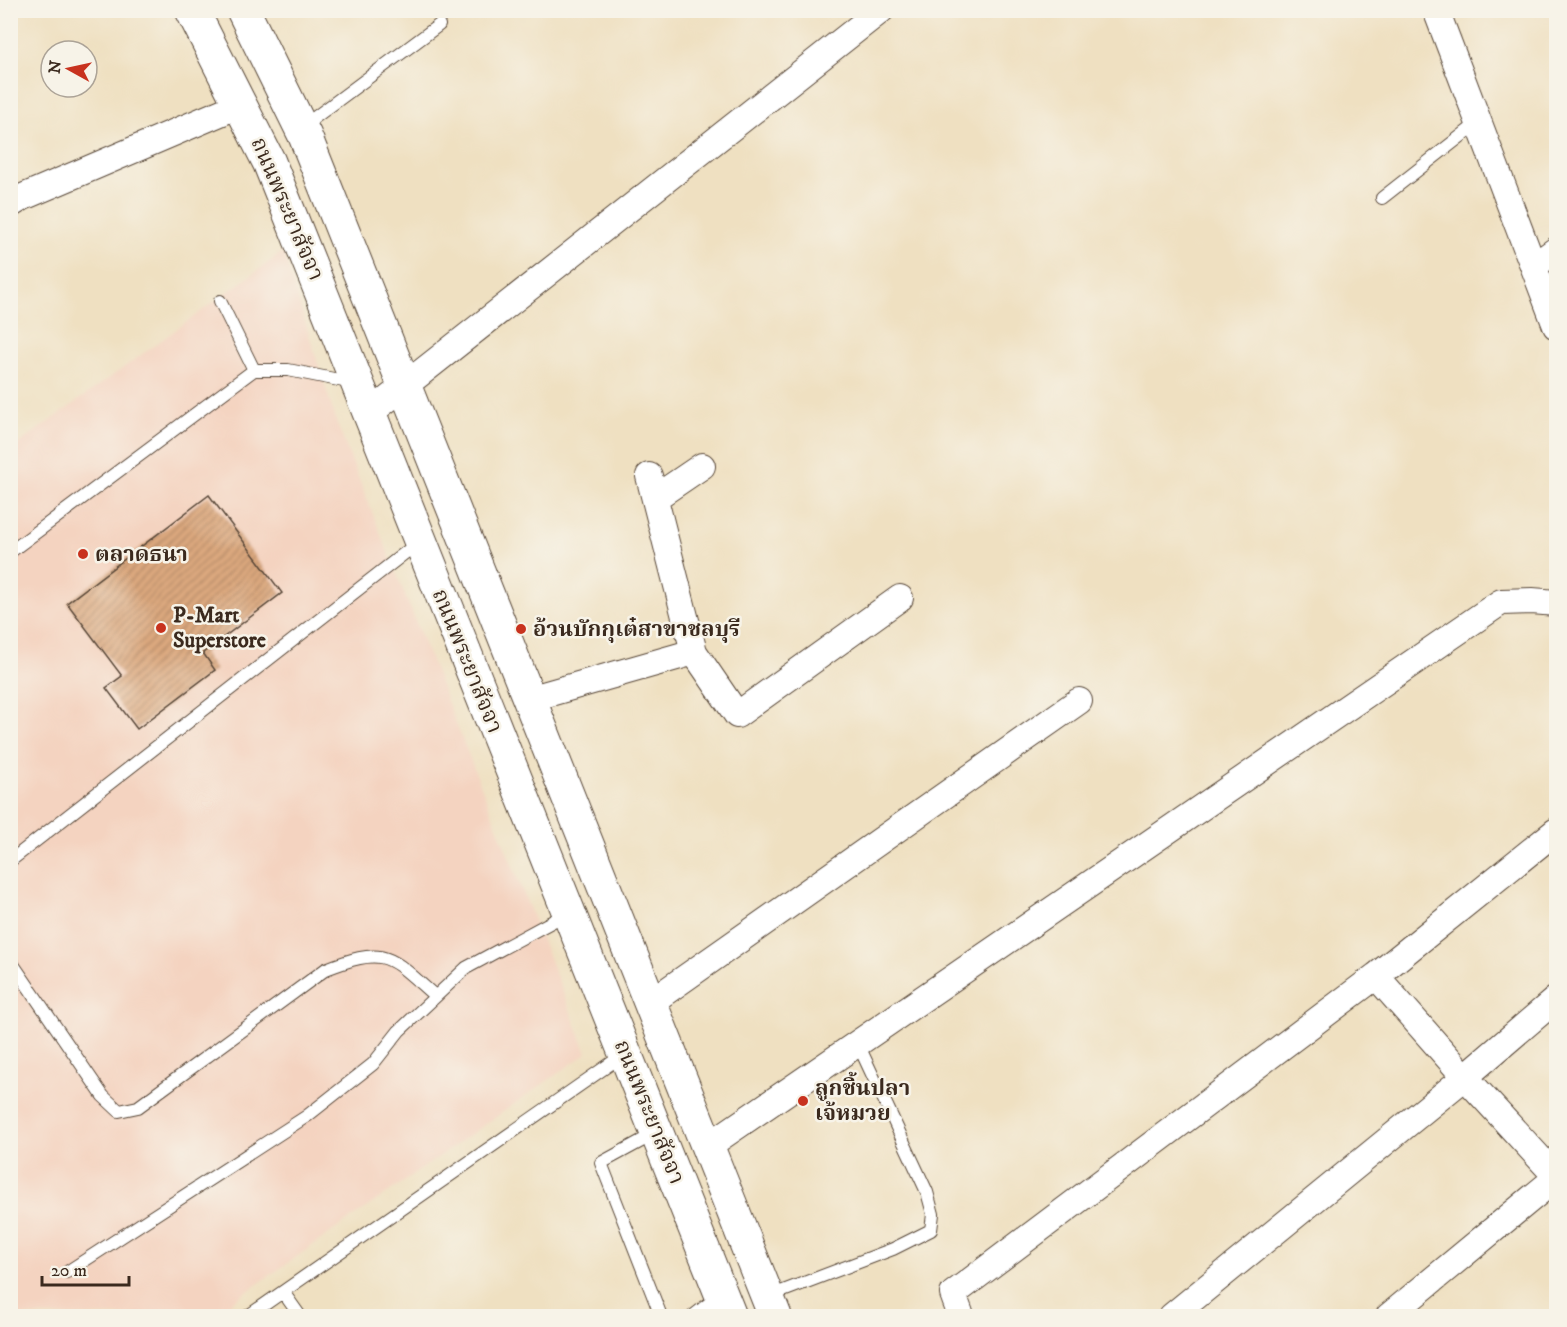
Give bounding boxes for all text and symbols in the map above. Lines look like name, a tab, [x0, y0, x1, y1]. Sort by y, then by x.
north arrow	[39, 39, 99, 99]
text: N	[44, 59, 66, 75]
street label: ถนนพระยาสัจจา	[245, 133, 329, 285]
place label: ตลาดธนา	[95, 541, 188, 568]
marker: ตลาดธนา	[76, 547, 90, 561]
street label: ถนนพระยาสัจจา	[426, 585, 508, 737]
place label: P-Mart Superstore	[173, 602, 266, 654]
place label: อ้วนบักกุเต๋สาขาชลบุรี	[533, 616, 740, 643]
marker: P-Mart Superstore	[154, 621, 168, 635]
marker: อ้วนบักกุเต๋สาขาชลบุรี	[514, 622, 528, 636]
street label: ถนนพระยาสัจจา	[608, 1036, 690, 1188]
place label: ลูกชิ้นปลา เจ้หมวย	[815, 1071, 910, 1127]
marker: ลูกชิ้นปลา เจ้หมวย	[796, 1094, 810, 1108]
scale bar	[42, 1249, 129, 1287]
text: 20 m	[51, 1260, 87, 1282]

